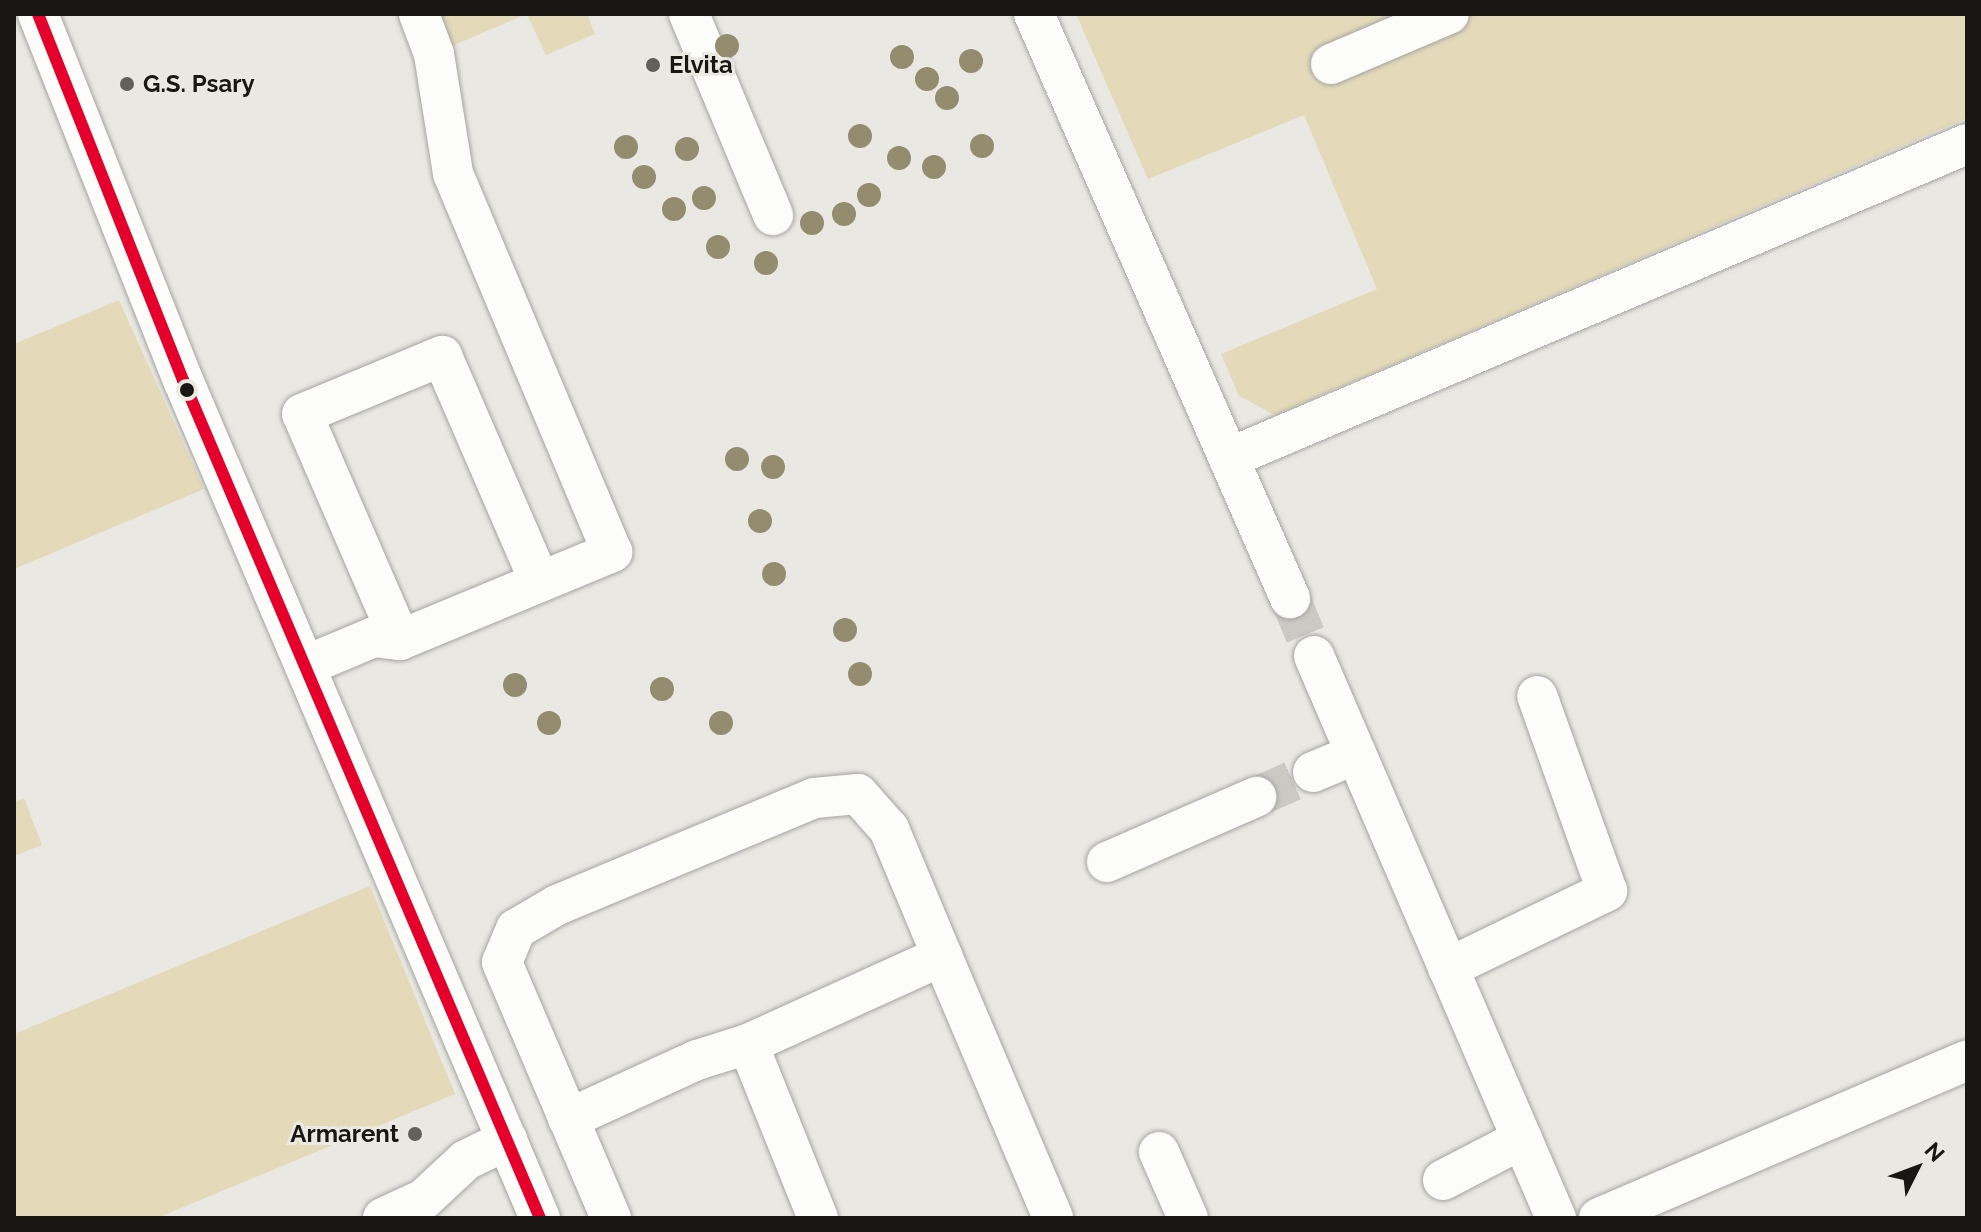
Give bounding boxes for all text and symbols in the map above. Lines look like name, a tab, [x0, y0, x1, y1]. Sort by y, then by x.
place label: Elvita	[669, 51, 733, 79]
marker: Elvita	[644, 56, 662, 74]
place label: G.S. Psary	[143, 70, 255, 98]
marker: G.S. Psary	[118, 75, 136, 93]
unlabelled marker	[179, 382, 195, 398]
place label: Armarent	[290, 1120, 399, 1148]
marker: Armarent	[406, 1125, 424, 1143]
north arrow	[1877, 1128, 1957, 1208]
text: N	[1920, 1137, 1950, 1167]

